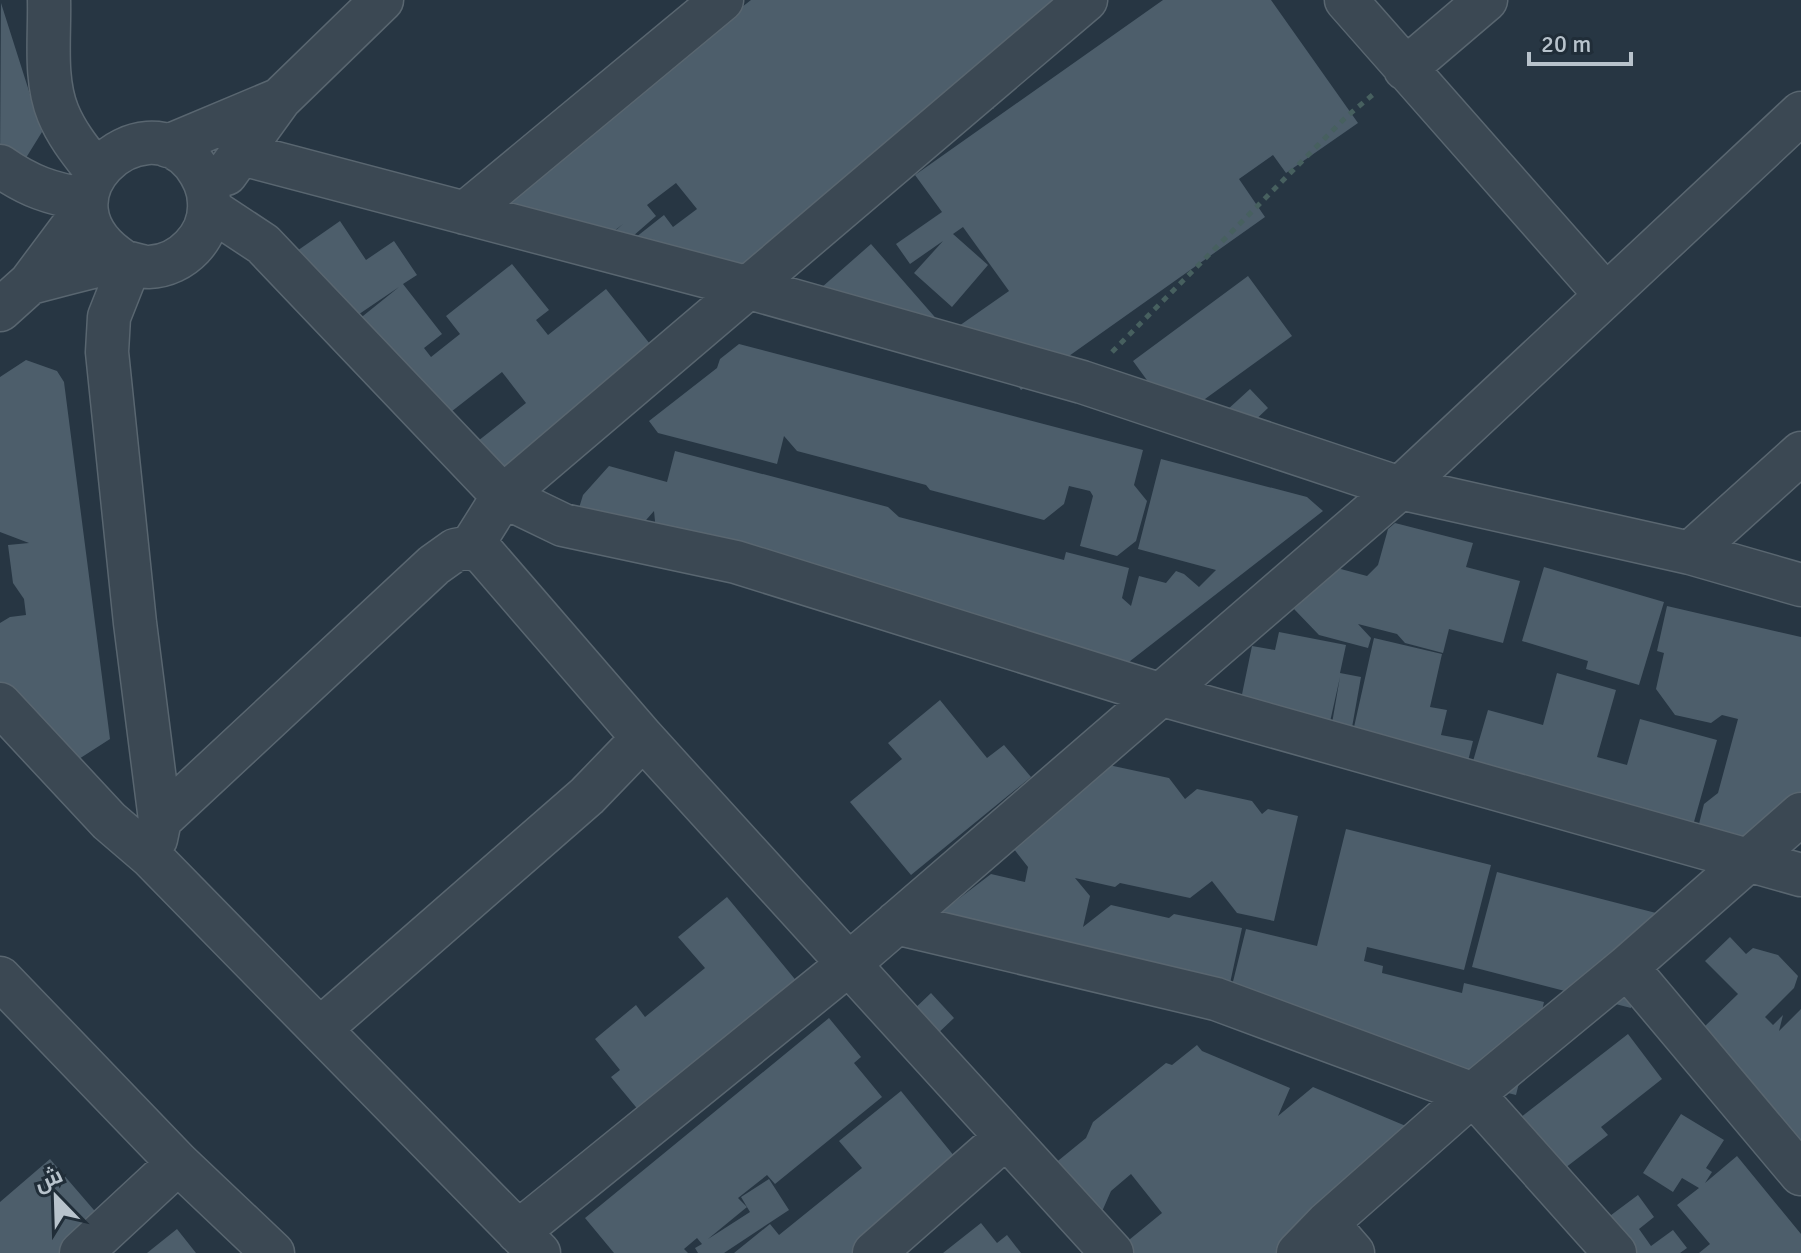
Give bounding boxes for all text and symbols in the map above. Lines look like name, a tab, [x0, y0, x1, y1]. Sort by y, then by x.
scale bar	[1529, 16, 1631, 66]
text: 20 m	[1541, 29, 1591, 59]
north arrow	[16, 1157, 96, 1237]
text: ش	[30, 1161, 67, 1197]

